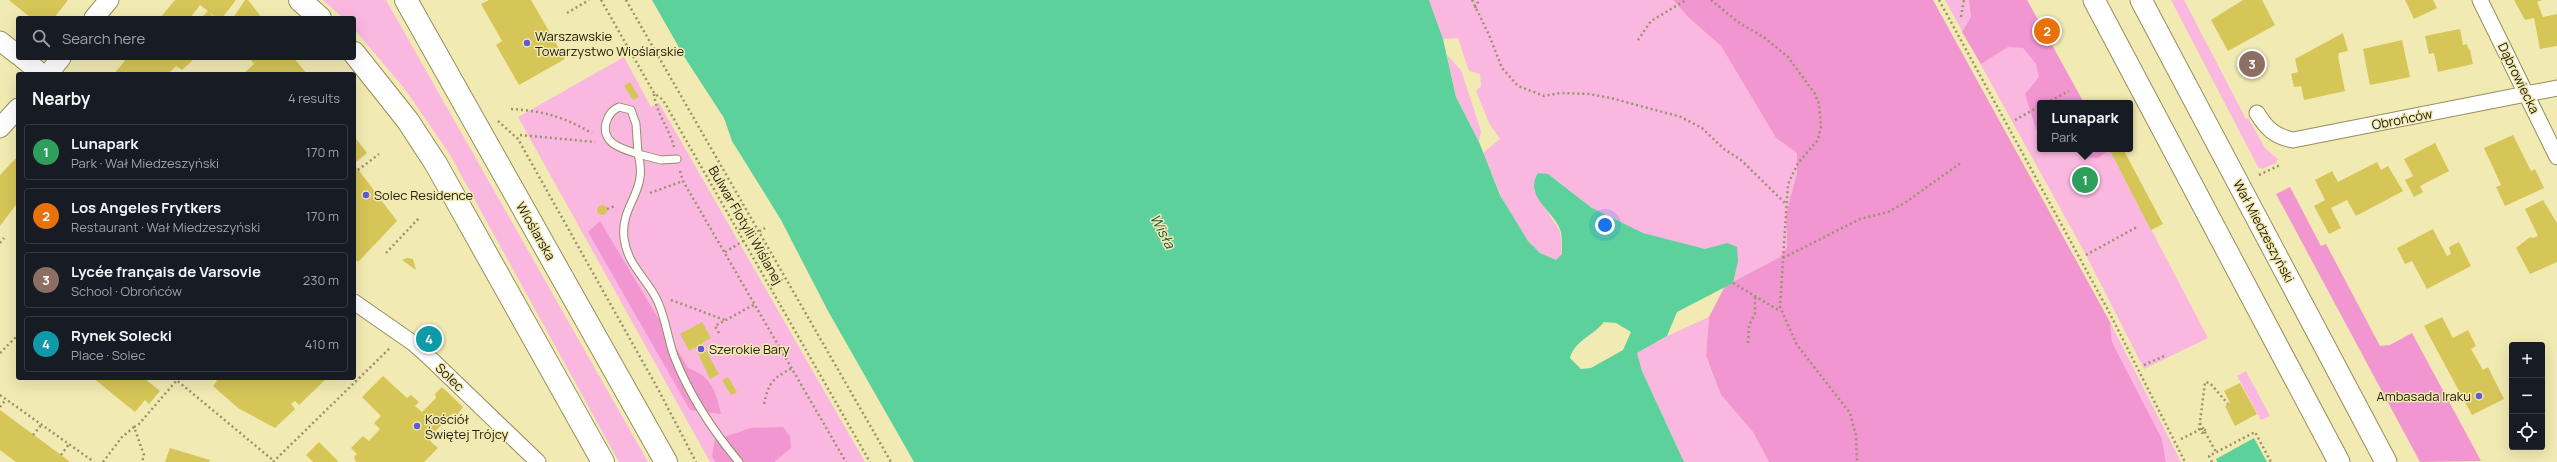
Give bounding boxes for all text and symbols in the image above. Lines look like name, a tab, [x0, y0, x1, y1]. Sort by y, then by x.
search box	[16, 16, 356, 60]
pin: 2	[2034, 16, 2060, 46]
icon: search	[30, 27, 52, 49]
place label: Warszawskie Towarzystwo Wioślarskie	[535, 27, 685, 60]
text: Search here	[62, 28, 145, 49]
marker: Warszawskie Towarzystwo Wioślarskie	[522, 38, 532, 48]
street label: Dąbrowiecka	[2494, 39, 2544, 117]
pin: 3	[2239, 49, 2265, 79]
text: Nearby	[32, 87, 90, 110]
text: 4 results	[288, 89, 340, 107]
popup	[2037, 100, 2133, 152]
street label: Obrońców	[2370, 104, 2434, 134]
text: Lunapark	[2051, 107, 2119, 128]
text: Park	[2051, 128, 2077, 146]
text: Lunapark	[71, 133, 138, 154]
text: 1	[43, 143, 49, 161]
text: 170 m	[306, 143, 339, 161]
text: Park · Wał Miedzeszyński	[71, 154, 219, 172]
street label: Bulwar Flotylli Wiślanej	[705, 162, 787, 288]
pin: 1	[2072, 165, 2098, 195]
street label: Wał Miedzeszyński	[2229, 176, 2299, 286]
place label: Solec Residence	[374, 186, 474, 204]
marker: Solec Residence	[361, 190, 371, 200]
text: Los Angeles Frytkers	[71, 197, 221, 218]
street label: Wioślarska	[512, 199, 560, 263]
text: 2	[42, 207, 50, 225]
text: 170 m	[306, 207, 339, 225]
water label: Wisła	[1146, 211, 1180, 253]
your location	[1595, 215, 1615, 235]
text: Restaurant · Wał Miedzeszyński	[71, 218, 260, 236]
text: Lycée français de Varsovie	[71, 261, 261, 282]
text: 3	[42, 271, 50, 289]
text: 230 m	[303, 271, 339, 289]
text: School · Obrońców	[71, 282, 182, 300]
pin: 4	[416, 324, 442, 354]
text: Rynek Solecki	[71, 325, 172, 346]
text: 4	[42, 335, 50, 353]
text: 410 m	[305, 335, 339, 353]
place label: Szerokie Bary	[709, 340, 790, 358]
map controls	[2509, 342, 2545, 450]
button: +	[2509, 342, 2545, 378]
marker: Szerokie Bary	[696, 344, 706, 354]
text: Place · Solec	[71, 346, 145, 364]
street label: Solec	[432, 359, 468, 395]
button: −	[2509, 378, 2545, 414]
place label: Ambasada Iraku	[2376, 387, 2471, 405]
marker: Ambasada Iraku	[2474, 391, 2484, 401]
place label: Kościół Świętej Trójcy	[425, 410, 509, 443]
button: locate	[2509, 414, 2545, 450]
marker: Kościół Świętej Trójcy	[412, 421, 422, 431]

